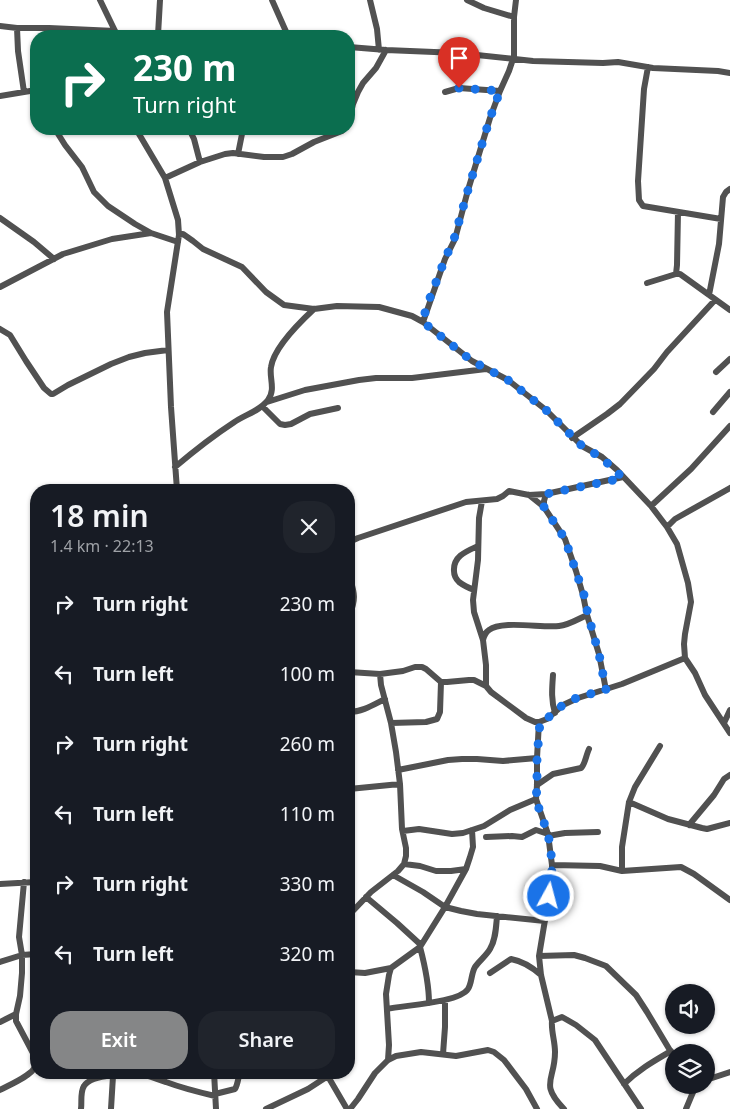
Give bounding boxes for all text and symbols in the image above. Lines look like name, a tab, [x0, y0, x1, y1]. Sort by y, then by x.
pin	[438, 37, 480, 88]
text: 230 m	[133, 44, 236, 91]
icon: arrive	[445, 44, 473, 72]
icon: right	[50, 50, 115, 115]
text: Turn right	[133, 89, 236, 119]
text: 18 min	[50, 495, 149, 536]
button: close	[283, 501, 335, 553]
text: 1.4 km · 22:13	[50, 535, 154, 557]
icon: right	[50, 590, 78, 618]
text: Turn right	[93, 591, 188, 617]
text: 230 m	[280, 591, 335, 617]
icon: left	[50, 660, 78, 688]
text: Turn left	[93, 661, 174, 687]
text: 100 m	[280, 661, 335, 687]
icon: right	[50, 730, 78, 758]
text: Turn right	[93, 731, 188, 757]
text: 260 m	[280, 731, 335, 757]
icon: left	[50, 800, 78, 828]
text: Turn left	[93, 801, 174, 827]
text: 110 m	[280, 801, 335, 827]
position arrow	[522, 869, 574, 921]
icon: right	[50, 870, 78, 898]
text: Turn right	[93, 871, 188, 897]
text: 330 m	[280, 871, 335, 897]
icon: left	[50, 940, 78, 968]
text: Turn left	[93, 941, 174, 967]
text: 320 m	[280, 941, 335, 967]
map controls	[665, 984, 715, 1094]
button: sound	[665, 984, 715, 1034]
button: Exit	[50, 1011, 188, 1069]
button: Share	[198, 1011, 335, 1069]
button: layers	[665, 1044, 715, 1094]

